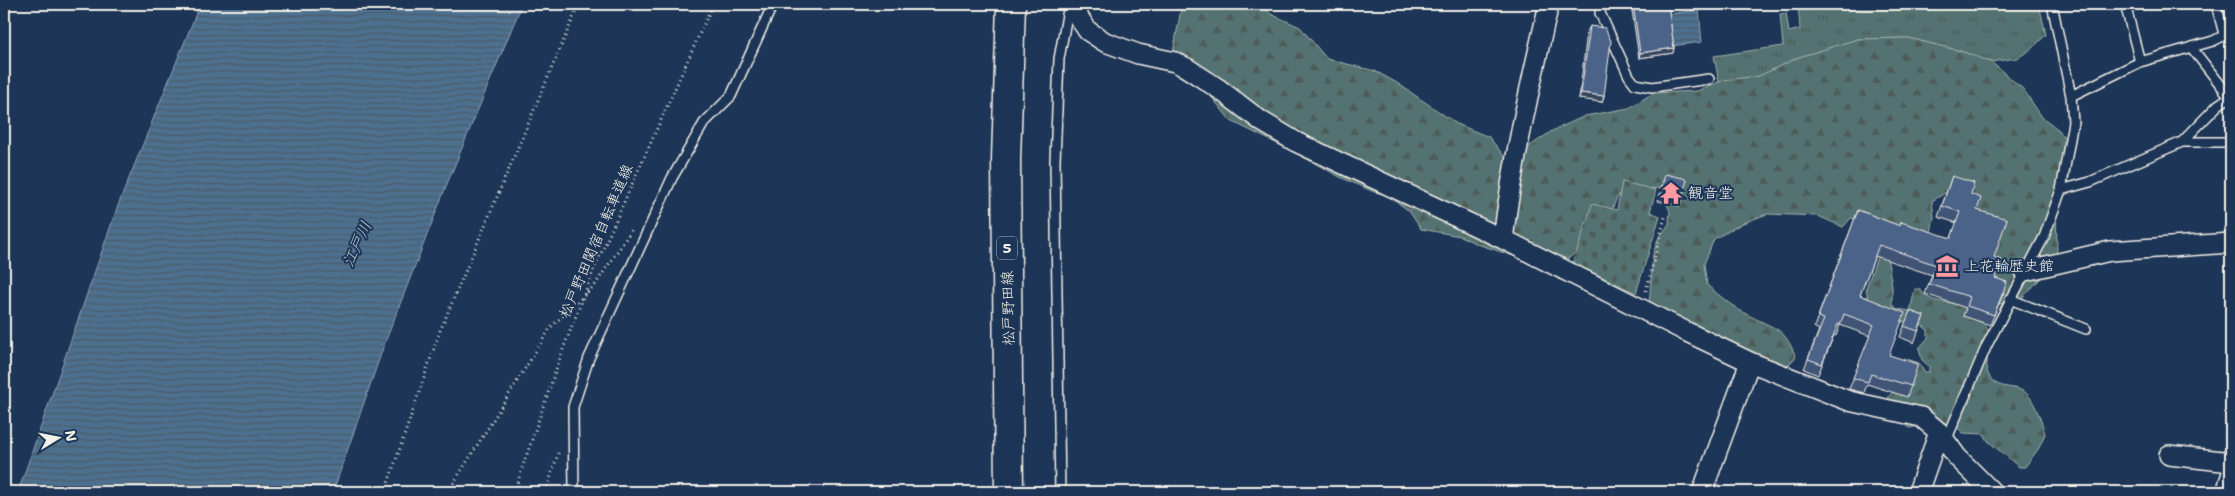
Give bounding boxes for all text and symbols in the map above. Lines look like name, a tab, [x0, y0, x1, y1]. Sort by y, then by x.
street label: 松戸野田関宿自転車道線	[555, 161, 637, 321]
temple icon: 観音堂	[1658, 180, 1684, 206]
place label: 観音堂	[1688, 183, 1733, 203]
water label: 江戸川	[337, 218, 377, 270]
road number: 5	[997, 237, 1017, 260]
museum icon: 上花輪歴史館	[1934, 253, 1960, 279]
place label: 上花輪歴史館	[1964, 256, 2054, 276]
street label: 松戸野田線	[997, 270, 1019, 346]
north arrow	[32, 414, 82, 464]
text: N	[61, 429, 81, 443]

